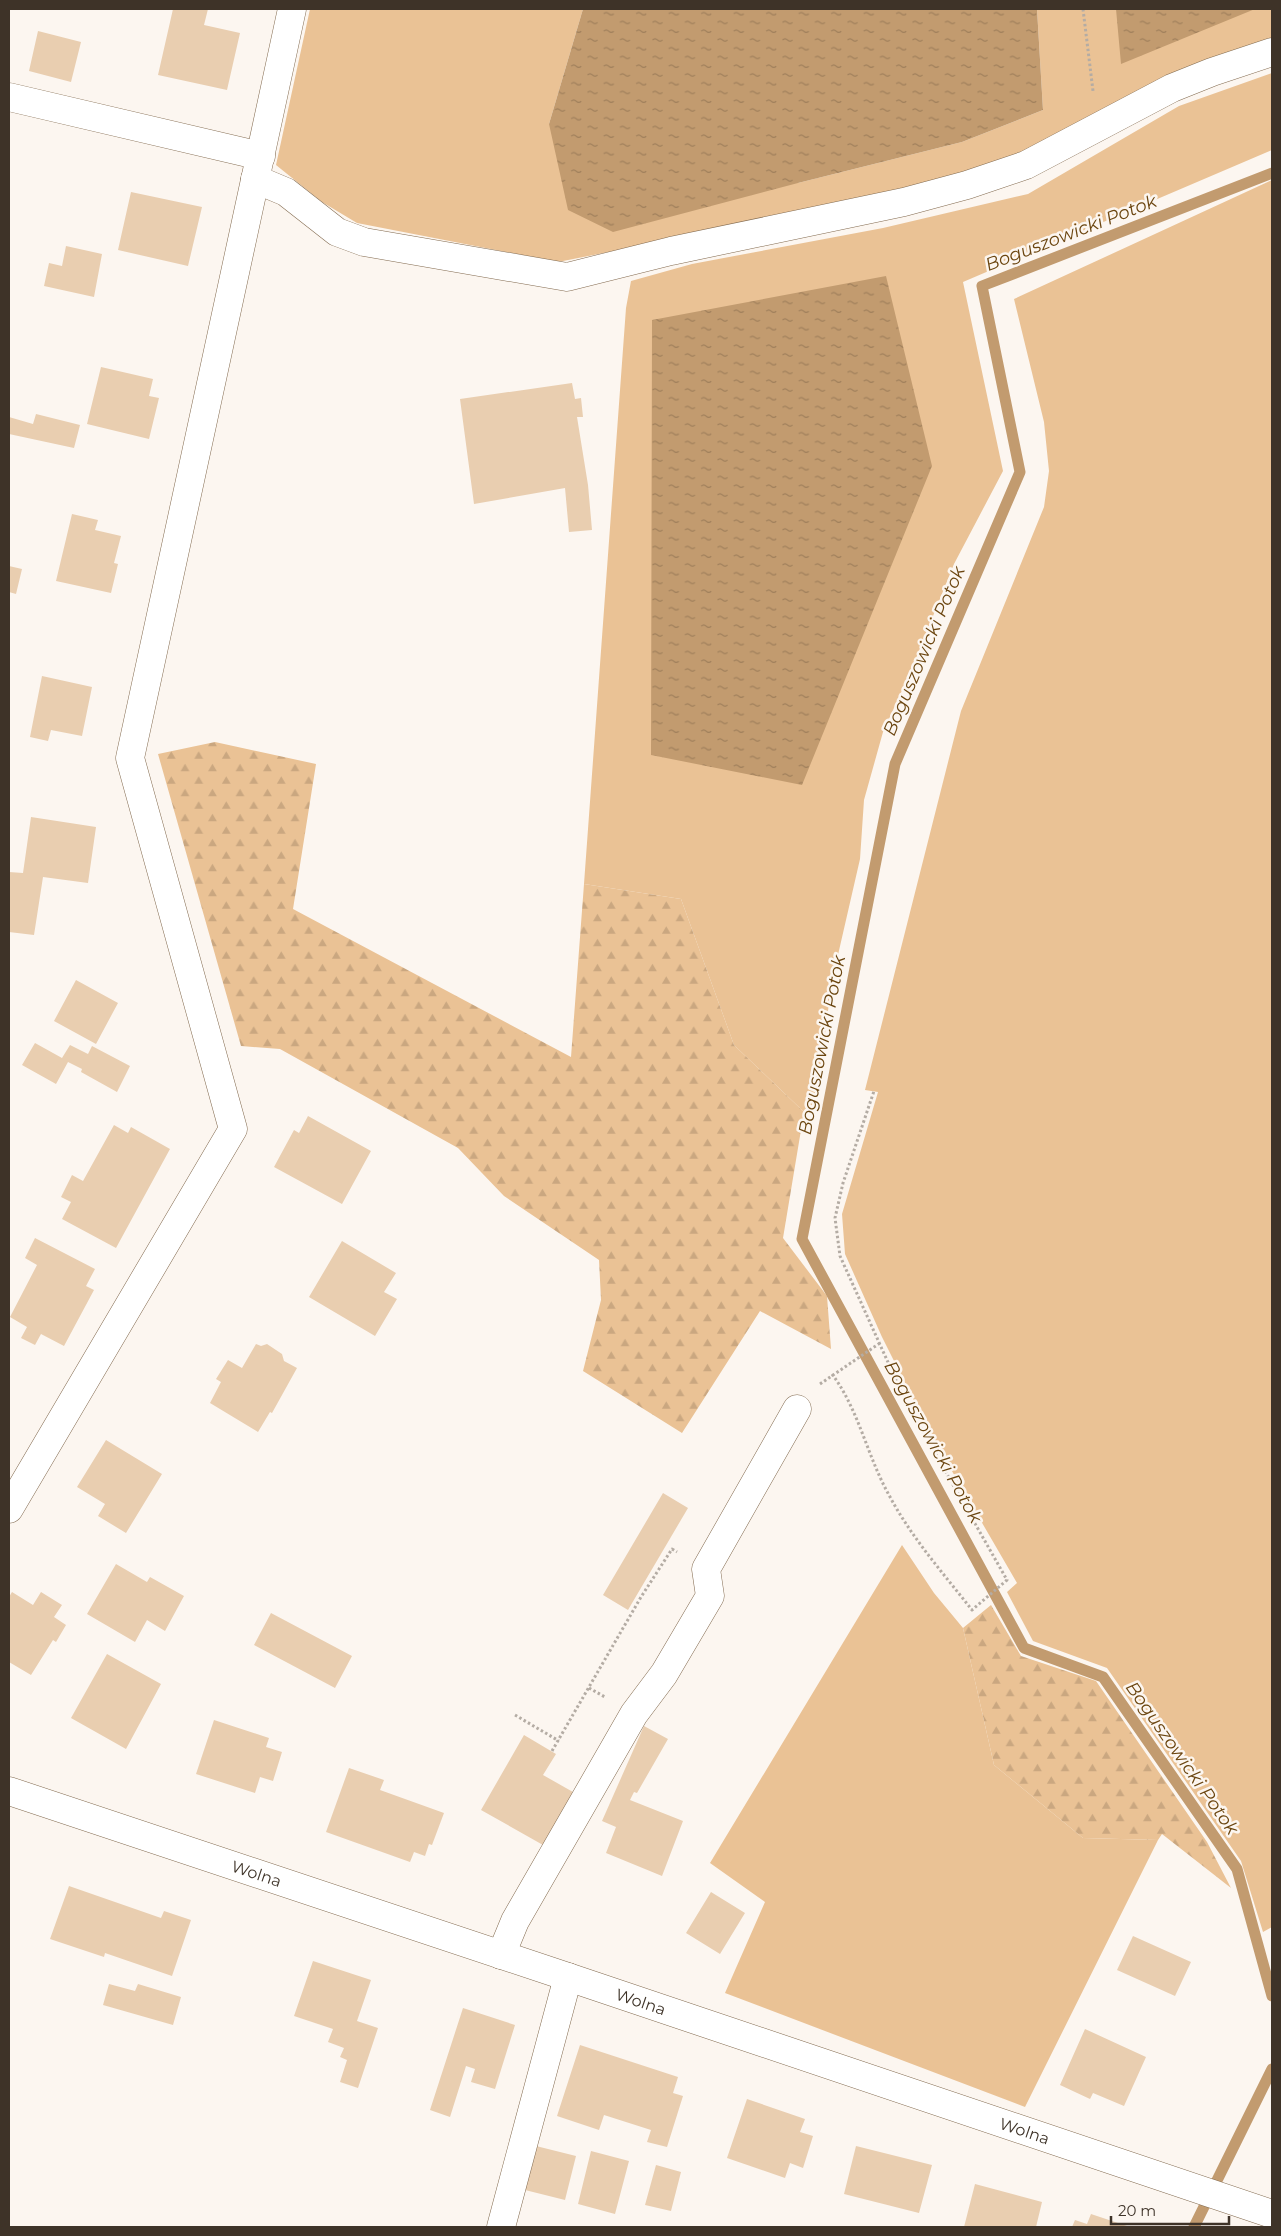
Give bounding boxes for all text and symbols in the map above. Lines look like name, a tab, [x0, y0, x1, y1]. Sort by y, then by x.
water label: Boguszowicki Potok	[982, 190, 1161, 276]
water label: Boguszowicki Potok	[878, 562, 970, 739]
water label: Boguszowicki Potok	[794, 952, 850, 1136]
water label: Boguszowicki Potok	[879, 1357, 987, 1528]
water label: Boguszowicki Potok	[1121, 1677, 1244, 1840]
street label: Wolna	[229, 1856, 284, 1891]
street label: Wolna	[613, 1984, 668, 2019]
street label: Wolna	[997, 2114, 1052, 2148]
scale bar	[1111, 2194, 1228, 2226]
text: 20 m	[1118, 2201, 1156, 2220]

